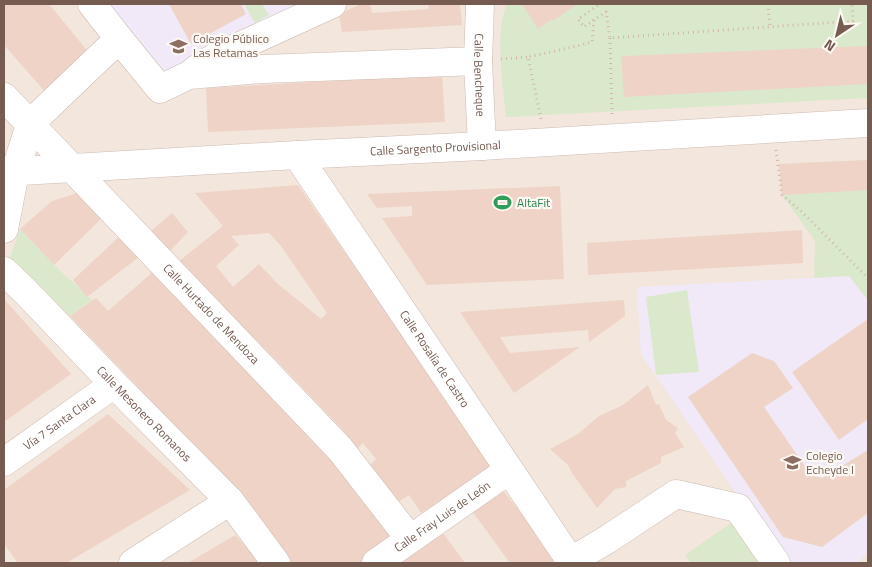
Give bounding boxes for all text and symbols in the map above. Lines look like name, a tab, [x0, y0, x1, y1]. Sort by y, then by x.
north arrow	[812, 10, 862, 60]
place label: Colegio Público Las Retamas	[193, 29, 269, 62]
street label: Calle Bencheque	[469, 33, 491, 117]
text: N	[819, 35, 839, 57]
school or university icon: Colegio Público Las Retamas	[169, 36, 189, 56]
street label: Calle Sargento Provisional	[369, 135, 501, 160]
sports icon: AltaFit	[493, 193, 513, 213]
place label: AltaFit	[517, 193, 551, 212]
street label: Calle Hurtado de Mendoza	[159, 259, 264, 368]
street label: Calle Rosalía de Castro	[395, 306, 475, 411]
street label: Calle Mesonero Romanos	[92, 361, 196, 466]
street label: Vía 7 Santa Clara	[19, 390, 99, 455]
place label: Colegio Echeyde I	[806, 446, 854, 479]
school or university icon: Colegio Echeyde I	[782, 453, 802, 473]
street label: Calle Fray Luis de León	[390, 476, 494, 557]

